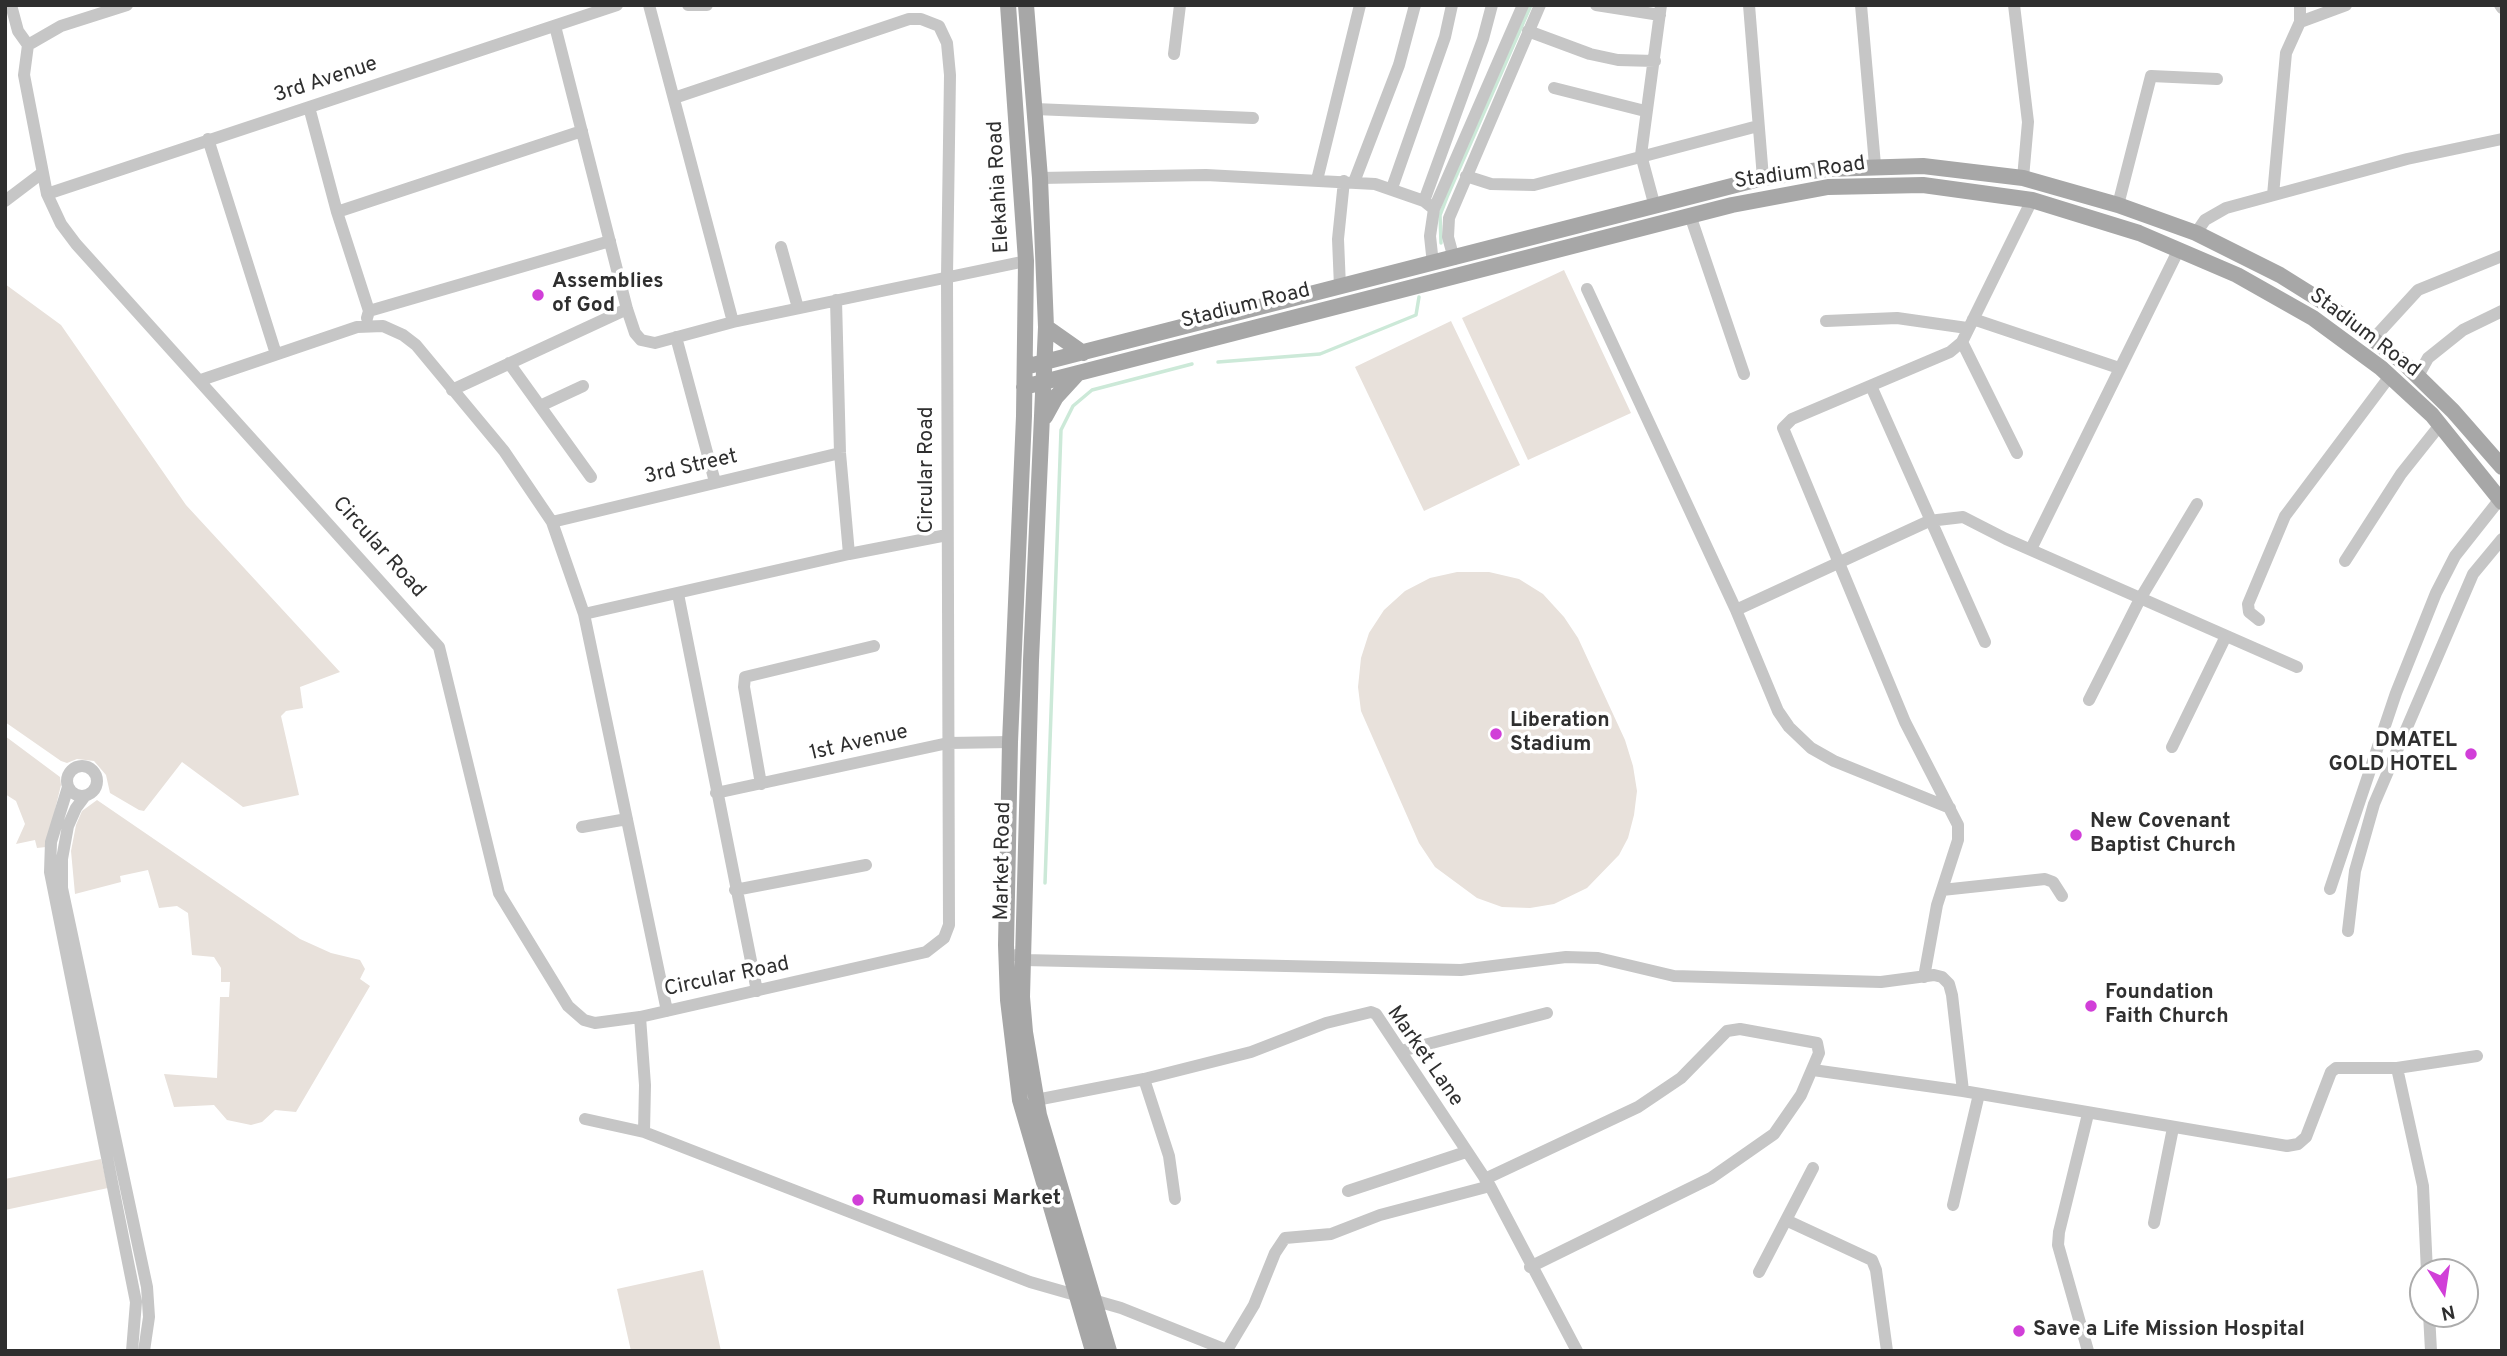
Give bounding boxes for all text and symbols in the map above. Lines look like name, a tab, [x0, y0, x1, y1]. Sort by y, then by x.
street label: 3rd Avenue	[271, 52, 381, 110]
street label: Elekahia Road	[984, 120, 1016, 254]
street label: Stadium Road	[1733, 152, 1867, 196]
place label: Assemblies of God	[552, 270, 664, 320]
street label: Stadium Road	[1179, 279, 1313, 335]
street label: Stadium Road	[2304, 284, 2424, 384]
marker: Assemblies of God	[530, 287, 546, 303]
street label: Circular Road	[915, 406, 941, 534]
street label: 3rd Street	[642, 445, 740, 491]
street label: Circular Road	[326, 492, 430, 604]
place label: Liberation Stadium	[1510, 709, 1610, 759]
street label: 1st Avenue	[807, 720, 911, 768]
marker: Liberation Stadium	[1488, 726, 1504, 742]
place label: DMATEL GOLD HOTEL	[2328, 729, 2457, 779]
marker: DMATEL GOLD HOTEL	[2463, 746, 2479, 762]
street label: Market Road	[990, 801, 1018, 921]
place label: New Covenant Baptist Church	[2090, 810, 2236, 860]
marker: New Covenant Baptist Church	[2068, 827, 2084, 843]
street label: Circular Road	[662, 952, 792, 1004]
place label: Foundation Faith Church	[2105, 981, 2229, 1031]
marker: Foundation Faith Church	[2083, 998, 2099, 1014]
street label: Market Lane	[1380, 1002, 1468, 1112]
place label: Rumuomasi Market	[872, 1187, 1061, 1213]
marker: Rumuomasi Market	[850, 1192, 866, 1208]
north arrow	[2409, 1258, 2479, 1328]
text: N	[2439, 1298, 2457, 1325]
place label: Save a Life Mission Hospital	[2033, 1318, 2305, 1344]
marker: Save a Life Mission Hospital	[2011, 1323, 2027, 1339]

